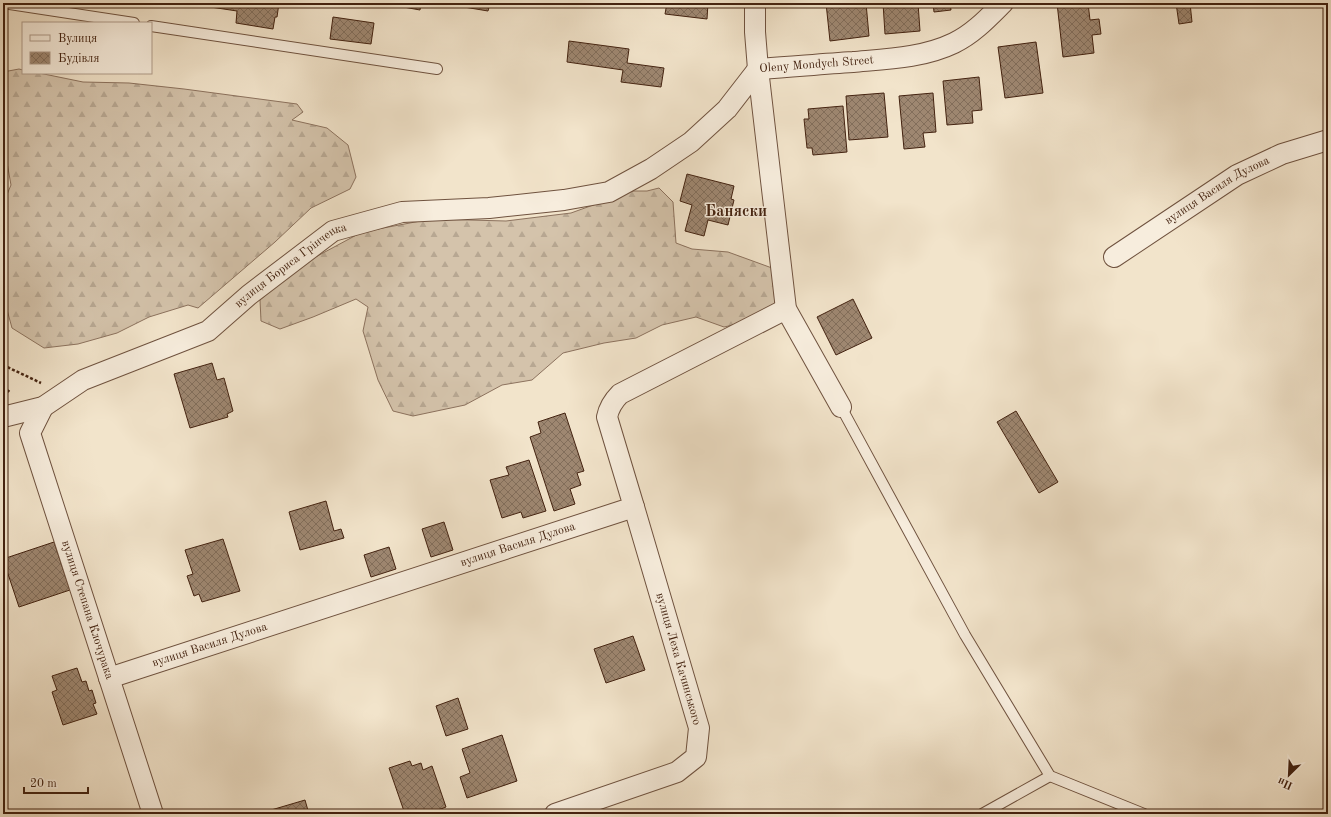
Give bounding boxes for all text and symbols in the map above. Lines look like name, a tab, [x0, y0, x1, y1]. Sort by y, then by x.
legend	[22, 22, 152, 74]
text: Вулиця	[58, 33, 97, 45]
text: Будівля	[58, 52, 100, 65]
street label: Oleny Mondych Street	[759, 54, 874, 75]
street label: вулиця Василя Дулова	[1163, 155, 1272, 227]
district label: Баняски	[705, 204, 767, 220]
street label: вулиця Бориса Грінченка	[233, 221, 348, 310]
street label: вулиця Василя Дулова	[459, 521, 577, 569]
street label: вулиця Степана Клочурака	[59, 539, 115, 681]
street label: вулиця Леха Качинського	[653, 592, 703, 727]
street label: вулиця Василя Дулова	[151, 621, 269, 669]
north arrow	[1269, 755, 1309, 795]
scale bar	[24, 769, 88, 795]
text: Пн	[1276, 775, 1295, 791]
text: 20 m	[30, 778, 57, 790]

